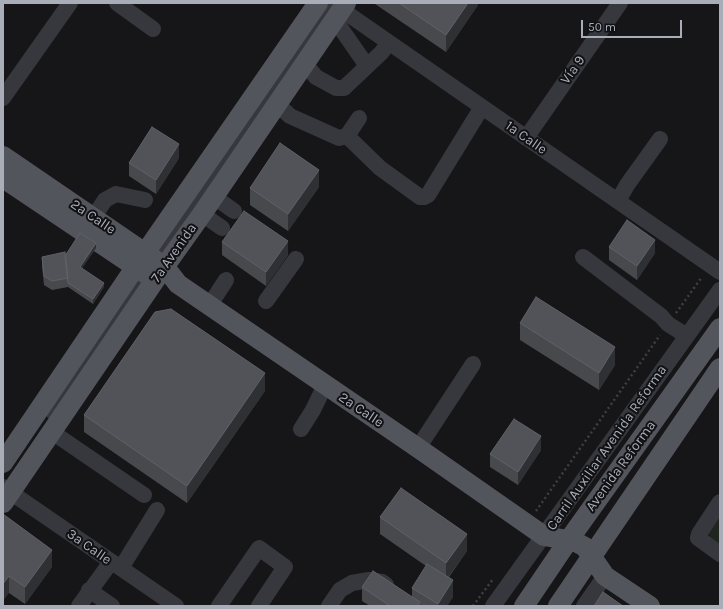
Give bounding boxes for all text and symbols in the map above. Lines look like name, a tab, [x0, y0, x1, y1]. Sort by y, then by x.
scale bar	[583, 12, 684, 38]
text: 50 m	[588, 20, 616, 34]
street label: Vía 9	[557, 52, 589, 88]
street label: 1ª Calle	[502, 118, 550, 158]
street label: 2a Calle	[67, 196, 119, 238]
street label: 7a Avenida	[148, 220, 200, 286]
street label: Carril Auxiliar Avenida Reforma	[543, 362, 671, 534]
street label: 2a Calle	[335, 389, 387, 431]
street label: Avenida Reforma	[582, 417, 660, 515]
street label: 3a Calle	[63, 526, 115, 568]

